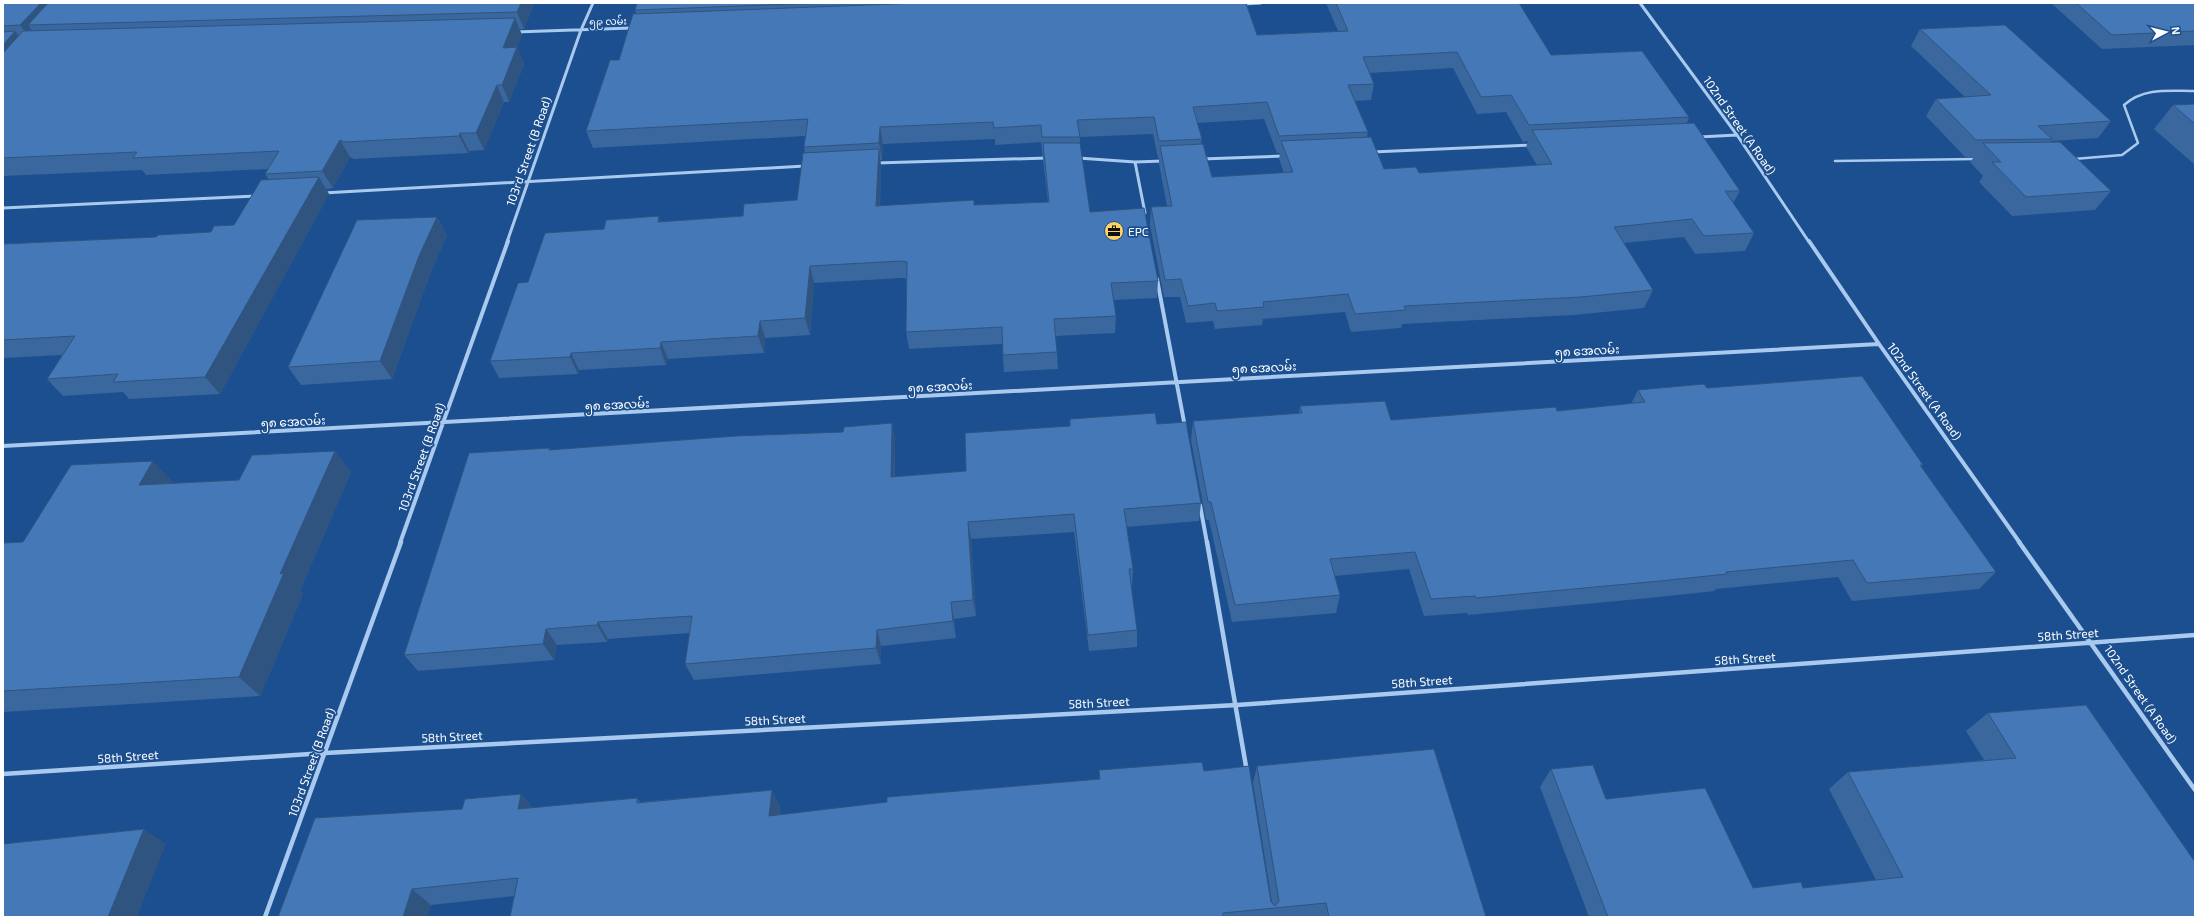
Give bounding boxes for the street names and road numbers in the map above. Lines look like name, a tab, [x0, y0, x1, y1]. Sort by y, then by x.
street label: ၅၉ လမ်း	[589, 13, 627, 31]
street label: 102nd Street (A Road)	[1701, 73, 1779, 177]
street label: 103rd Street (B Road)	[503, 94, 553, 208]
street label: ၅၈ အေလမ်း	[1554, 340, 1620, 363]
street label: 102nd Street (A Road)	[1885, 340, 1965, 442]
street label: ၅၈ အေလမ်း	[1231, 357, 1297, 380]
street label: ၅၈ အေလမ်း	[907, 376, 973, 399]
street label: ၅၈ အေလမ်း	[584, 394, 650, 417]
street label: 103rd Street (B Road)	[395, 401, 447, 513]
street label: ၅၈ အေလမ်း	[260, 411, 326, 434]
street label: 58th Street	[2037, 625, 2099, 643]
street label: 102nd Street (A Road)	[2102, 642, 2180, 746]
street label: 58th Street	[1714, 649, 1776, 667]
street label: 58th Street	[1391, 672, 1453, 690]
street label: 58th Street	[1068, 693, 1130, 711]
street label: 103rd Street (B Road)	[285, 706, 337, 818]
street label: 58th Street	[744, 710, 806, 728]
street label: 58th Street	[421, 727, 483, 745]
street label: 58th Street	[97, 747, 159, 765]

